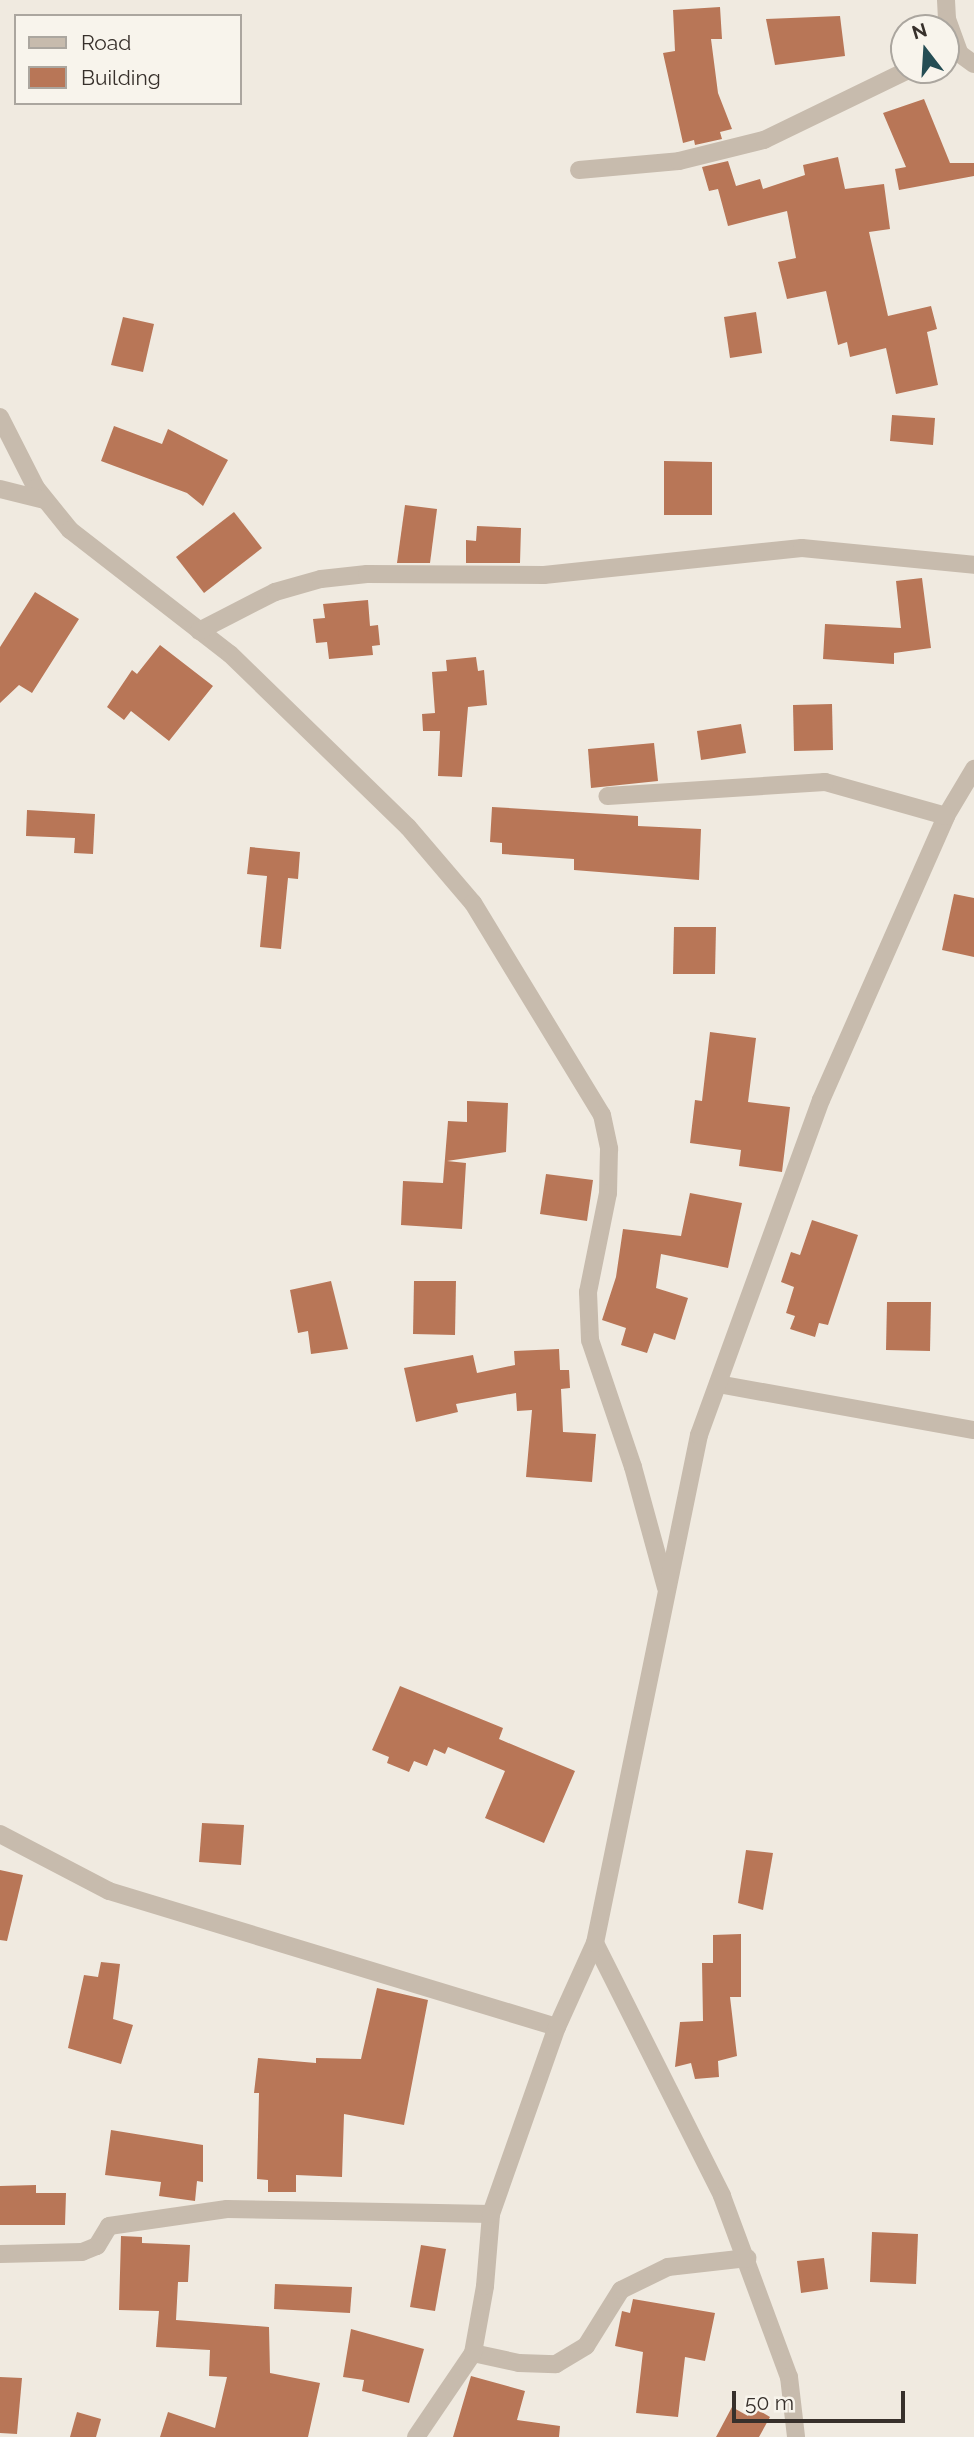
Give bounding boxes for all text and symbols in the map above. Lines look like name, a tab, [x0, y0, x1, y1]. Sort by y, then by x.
legend	[14, 14, 242, 105]
north arrow	[890, 14, 960, 84]
text: N	[909, 18, 930, 43]
text: Road	[81, 30, 131, 55]
text: Building	[81, 65, 161, 90]
scale bar	[736, 2378, 909, 2422]
text: 50 m	[745, 2390, 794, 2415]

